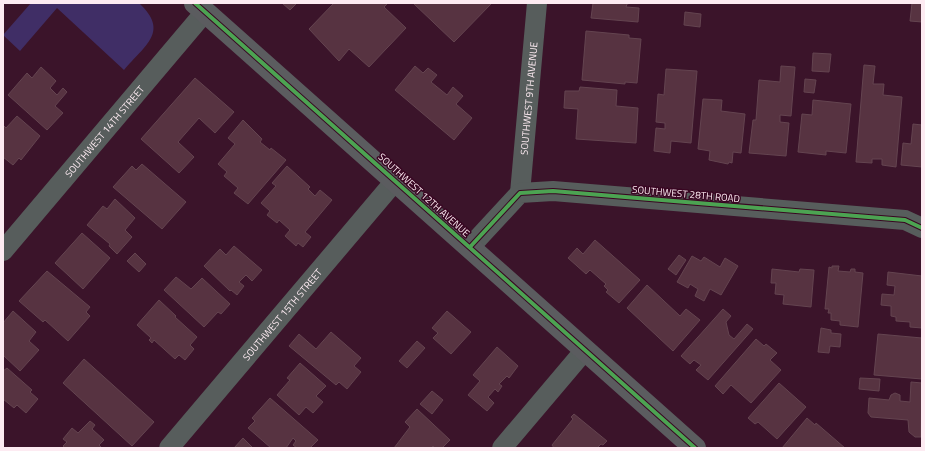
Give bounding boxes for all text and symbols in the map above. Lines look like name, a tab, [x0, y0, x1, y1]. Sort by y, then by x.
street label: SOUTHWEST 9TH AVENUE	[516, 41, 541, 156]
street label: SOUTHWEST 14TH STREET	[61, 81, 148, 180]
street label: SOUTHWEST 12TH AVENUE	[375, 150, 474, 241]
street label: SOUTHWEST 28TH ROAD	[631, 182, 741, 206]
street label: SOUTHWEST 15TH STREET	[239, 265, 326, 364]

